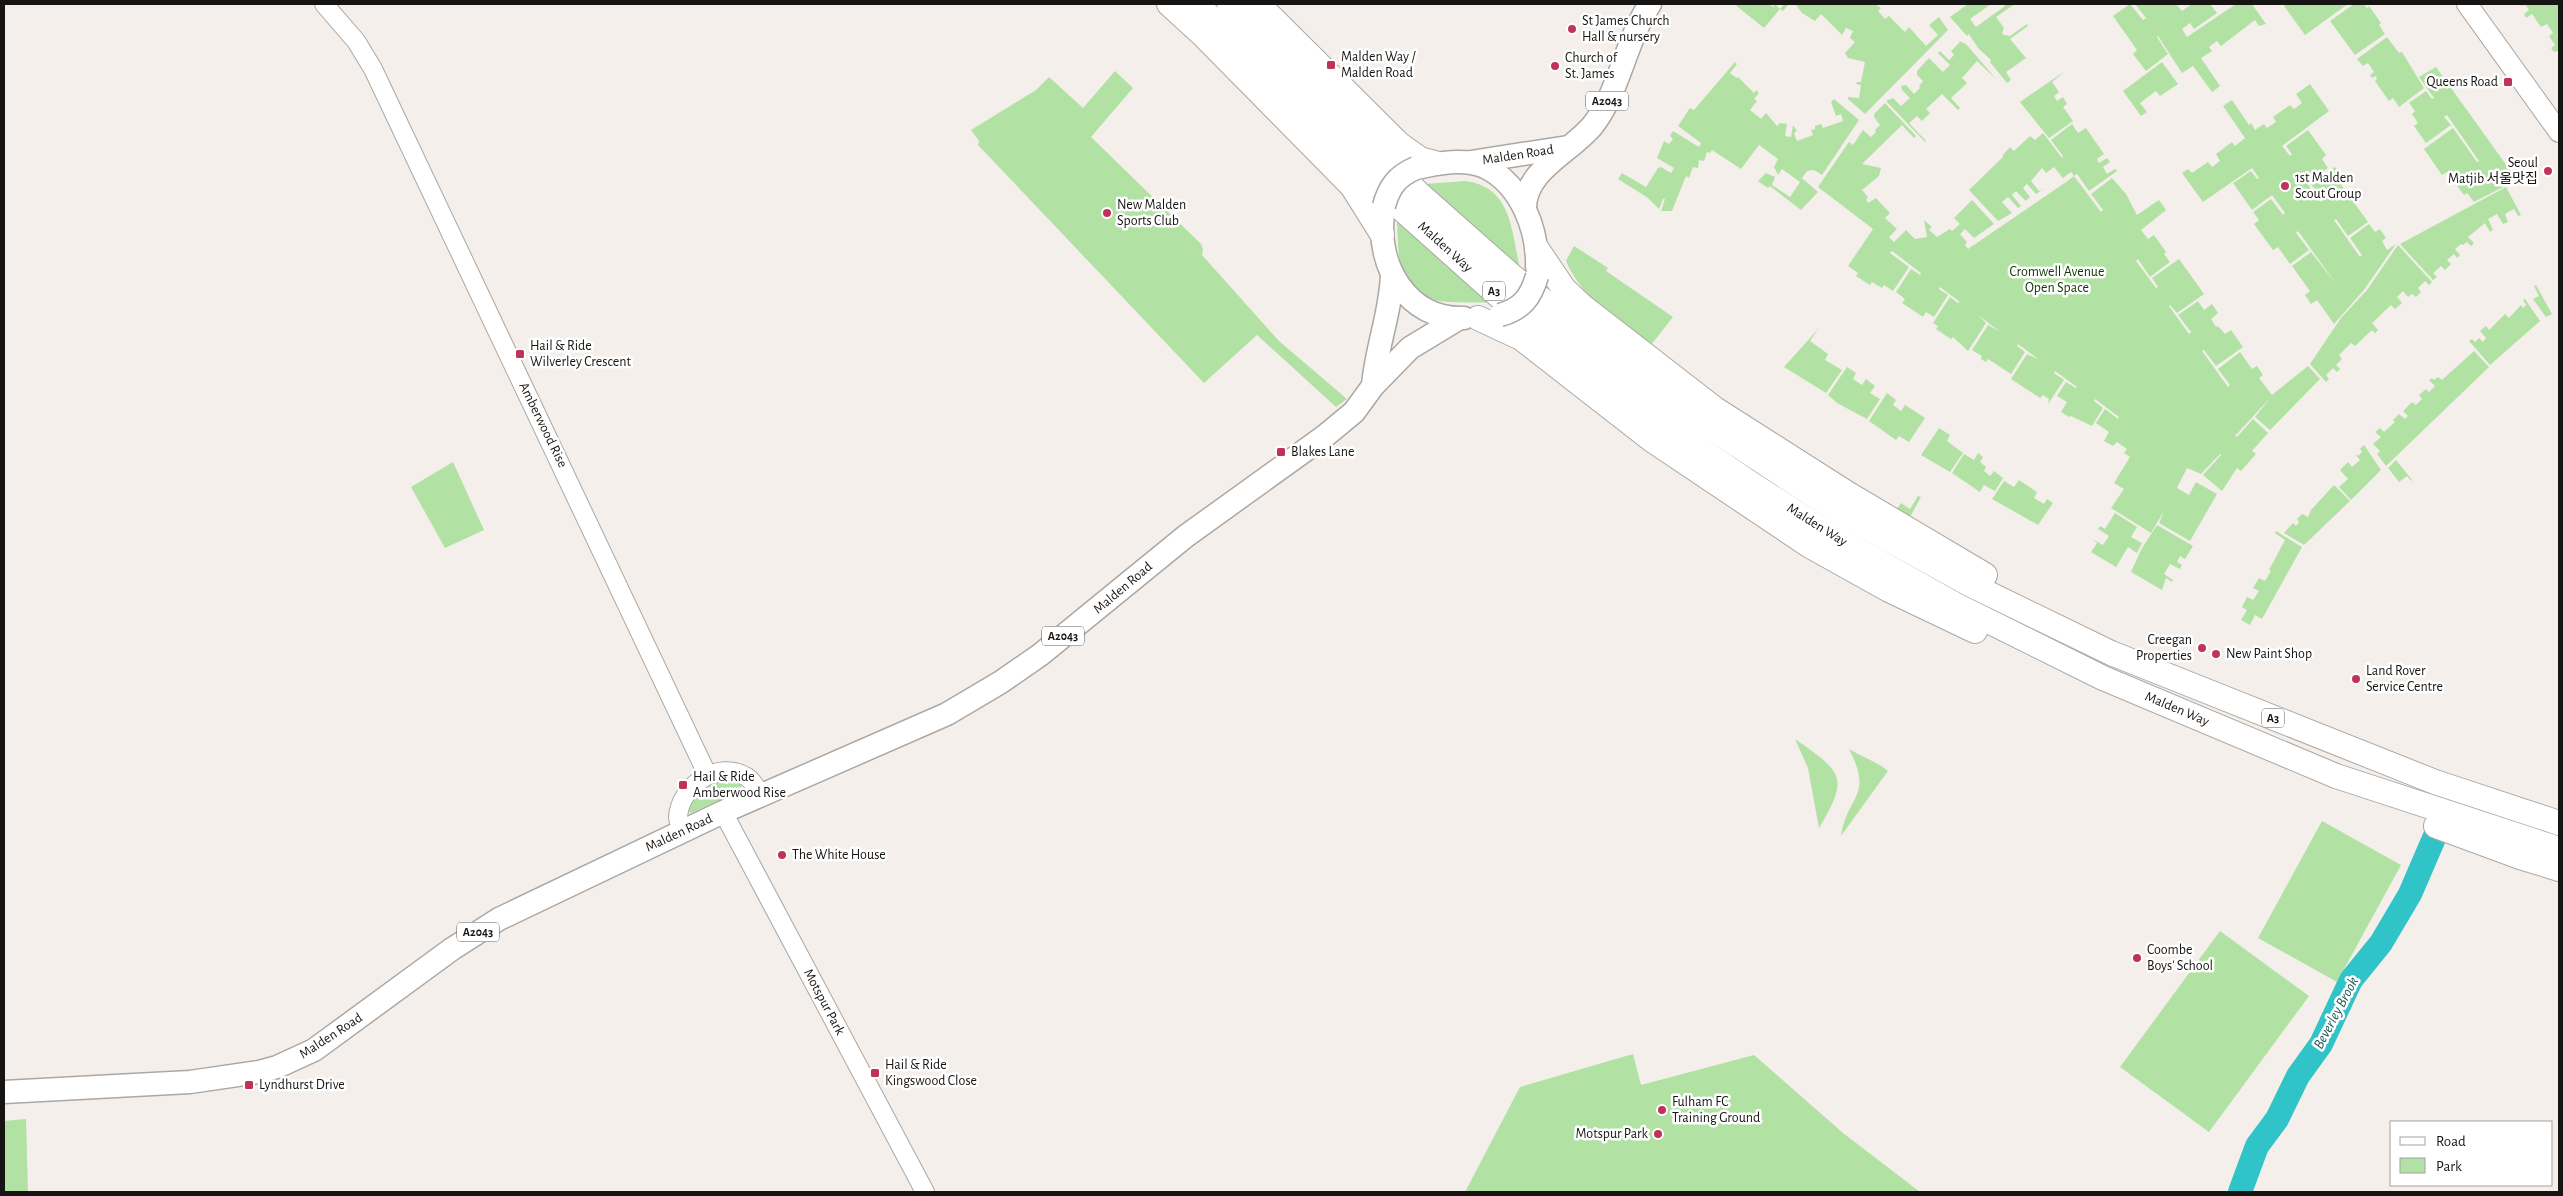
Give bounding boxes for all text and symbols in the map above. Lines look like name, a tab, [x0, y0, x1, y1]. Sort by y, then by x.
place label: St James Church Hall & nursery	[1582, 14, 1670, 44]
marker: St James Church Hall & nursery	[1566, 23, 1578, 35]
place label: Malden Way / Malden Road	[1341, 50, 1416, 80]
place label: Church of St. James	[1565, 51, 1618, 81]
marker: Malden Way / Malden Road	[1325, 59, 1337, 71]
marker: Church of St. James	[1549, 60, 1561, 72]
place label: Queens Road	[2426, 75, 2498, 89]
marker: Queens Road	[2502, 76, 2514, 88]
road number: A2043	[1586, 92, 1628, 110]
street label: Malden Road	[1481, 142, 1555, 168]
place label: Seoul Matjib 서울맛집	[2448, 156, 2538, 186]
marker: Seoul Matjib 서울맛집	[2542, 165, 2554, 177]
place label: 1st Malden Scout Group	[2295, 171, 2361, 201]
marker: 1st Malden Scout Group	[2279, 180, 2291, 192]
place label: New Malden Sports Club	[1117, 198, 1186, 228]
marker: New Malden Sports Club	[1101, 207, 1113, 219]
street label: Malden Way	[1415, 219, 1475, 275]
park label: Cromwell Avenue Open Space	[2010, 265, 2104, 295]
road number: A3	[1483, 282, 1505, 300]
place label: Hail & Ride Wilverley Crescent	[530, 339, 631, 369]
marker: Hail & Ride Wilverley Crescent	[514, 348, 526, 360]
street label: Amberwood Rise	[516, 380, 570, 470]
place label: Blakes Lane	[1291, 445, 1354, 459]
marker: Blakes Lane	[1275, 446, 1287, 458]
street label: Malden Way	[1784, 501, 1850, 549]
street label: Malden Road	[1091, 560, 1155, 616]
road number: A2043	[1042, 626, 1084, 646]
place label: Creegan Properties	[2136, 633, 2192, 663]
marker: Creegan Properties	[2196, 642, 2208, 654]
place label: New Paint Shop	[2226, 647, 2312, 661]
marker: New Paint Shop	[2210, 648, 2222, 660]
place label: Land Rover Service Centre	[2366, 664, 2443, 694]
marker: Land Rover Service Centre	[2350, 673, 2362, 685]
street label: Malden Way	[2143, 689, 2211, 729]
road number: A3	[2262, 708, 2284, 728]
place label: Hail & Ride Amberwood Rise	[693, 770, 786, 800]
marker: Hail & Ride Amberwood Rise	[677, 779, 689, 791]
street label: Malden Road	[643, 811, 715, 855]
place label: The White House	[792, 848, 886, 862]
marker: The White House	[776, 849, 788, 861]
road number: A2043	[457, 922, 499, 942]
place label: Coombe Boys' School	[2147, 943, 2213, 973]
marker: Coombe Boys' School	[2131, 952, 2143, 964]
street label: Motspur Park	[801, 967, 847, 1038]
water label: Beverley Brook	[2311, 975, 2361, 1051]
street label: Malden Road	[297, 1011, 365, 1061]
place label: Hail & Ride Kingswood Close	[885, 1058, 977, 1088]
marker: Hail & Ride Kingswood Close	[869, 1067, 881, 1079]
place label: Lyndhurst Drive	[259, 1078, 345, 1092]
marker: Lyndhurst Drive	[243, 1079, 255, 1091]
place label: Fulham FC Training Ground	[1672, 1095, 1760, 1125]
marker: Fulham FC Training Ground	[1656, 1104, 1668, 1116]
legend	[2390, 1121, 2553, 1186]
place label: Motspur Park	[1576, 1127, 1649, 1141]
marker: Motspur Park	[1652, 1128, 1664, 1140]
text: Road	[2436, 1134, 2466, 1149]
text: Park	[2436, 1159, 2462, 1174]

